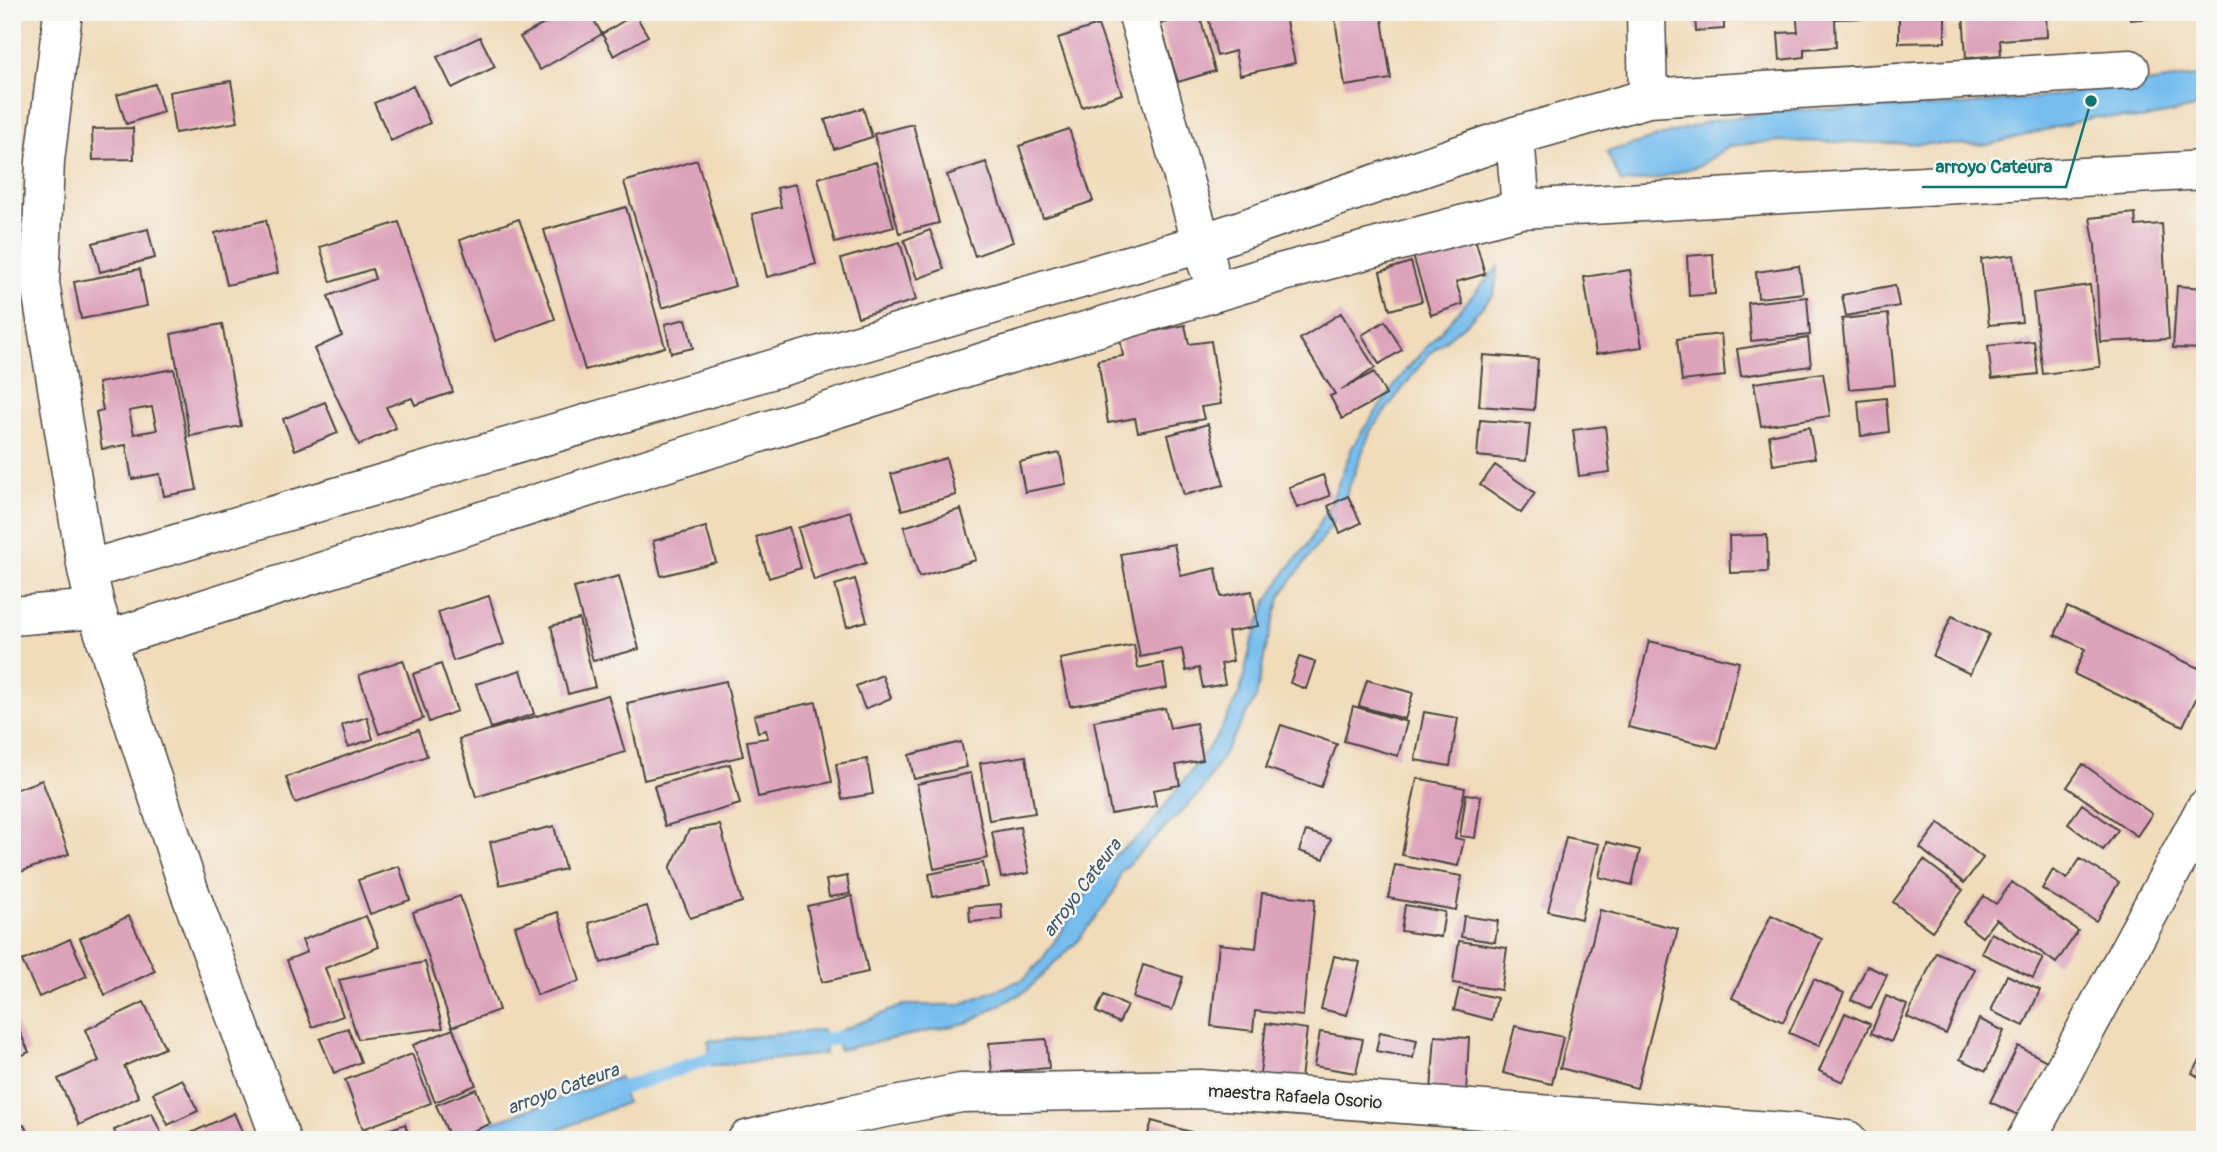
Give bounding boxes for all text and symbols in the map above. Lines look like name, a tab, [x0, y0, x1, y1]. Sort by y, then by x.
callout: arroyo Cateura	[1922, 147, 2066, 187]
text: arroyo Cateura	[1936, 155, 2053, 179]
water label: arroyo Cateura	[1037, 833, 1127, 942]
water label: arroyo Cateura	[504, 1057, 623, 1120]
street label: maestra Rafaela Osorio	[1207, 1079, 1383, 1115]

